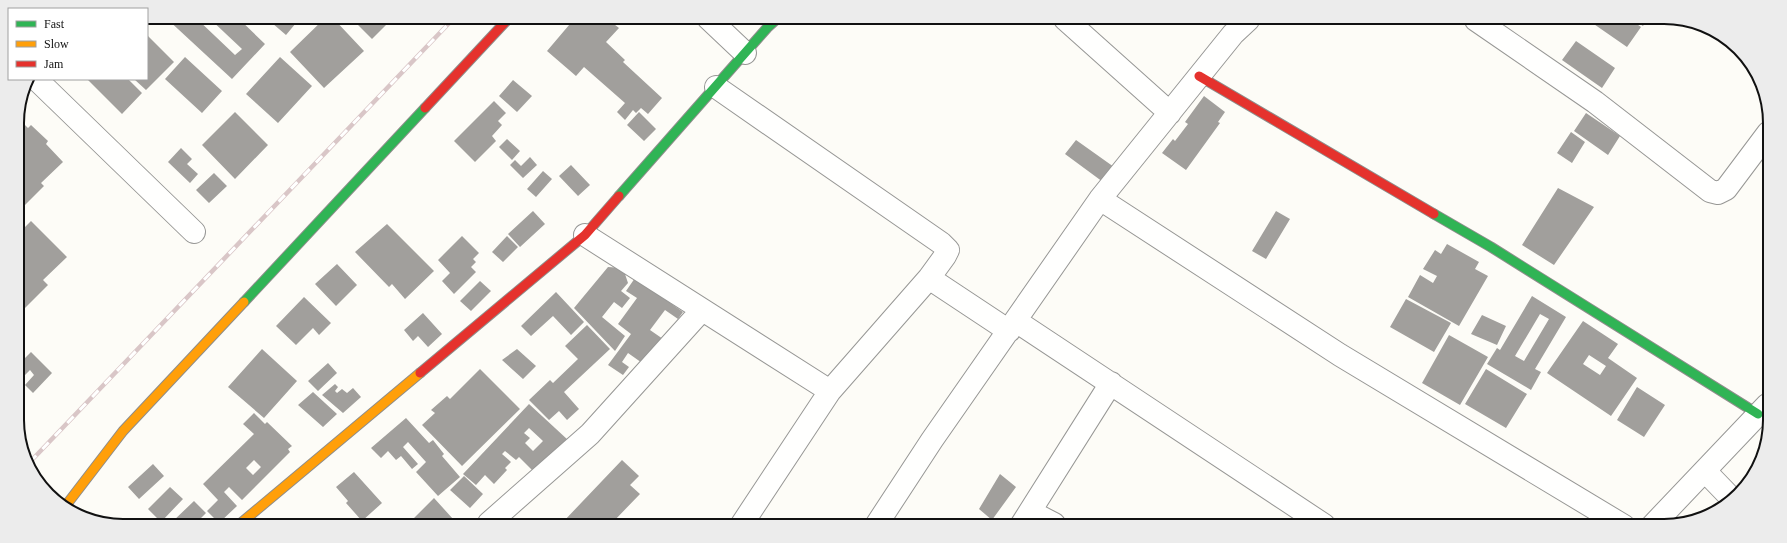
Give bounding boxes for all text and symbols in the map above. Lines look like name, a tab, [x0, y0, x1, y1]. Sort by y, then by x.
legend	[8, 8, 148, 80]
text: Fast	[44, 17, 65, 31]
text: Slow	[44, 37, 69, 51]
text: Jam	[44, 57, 64, 71]

